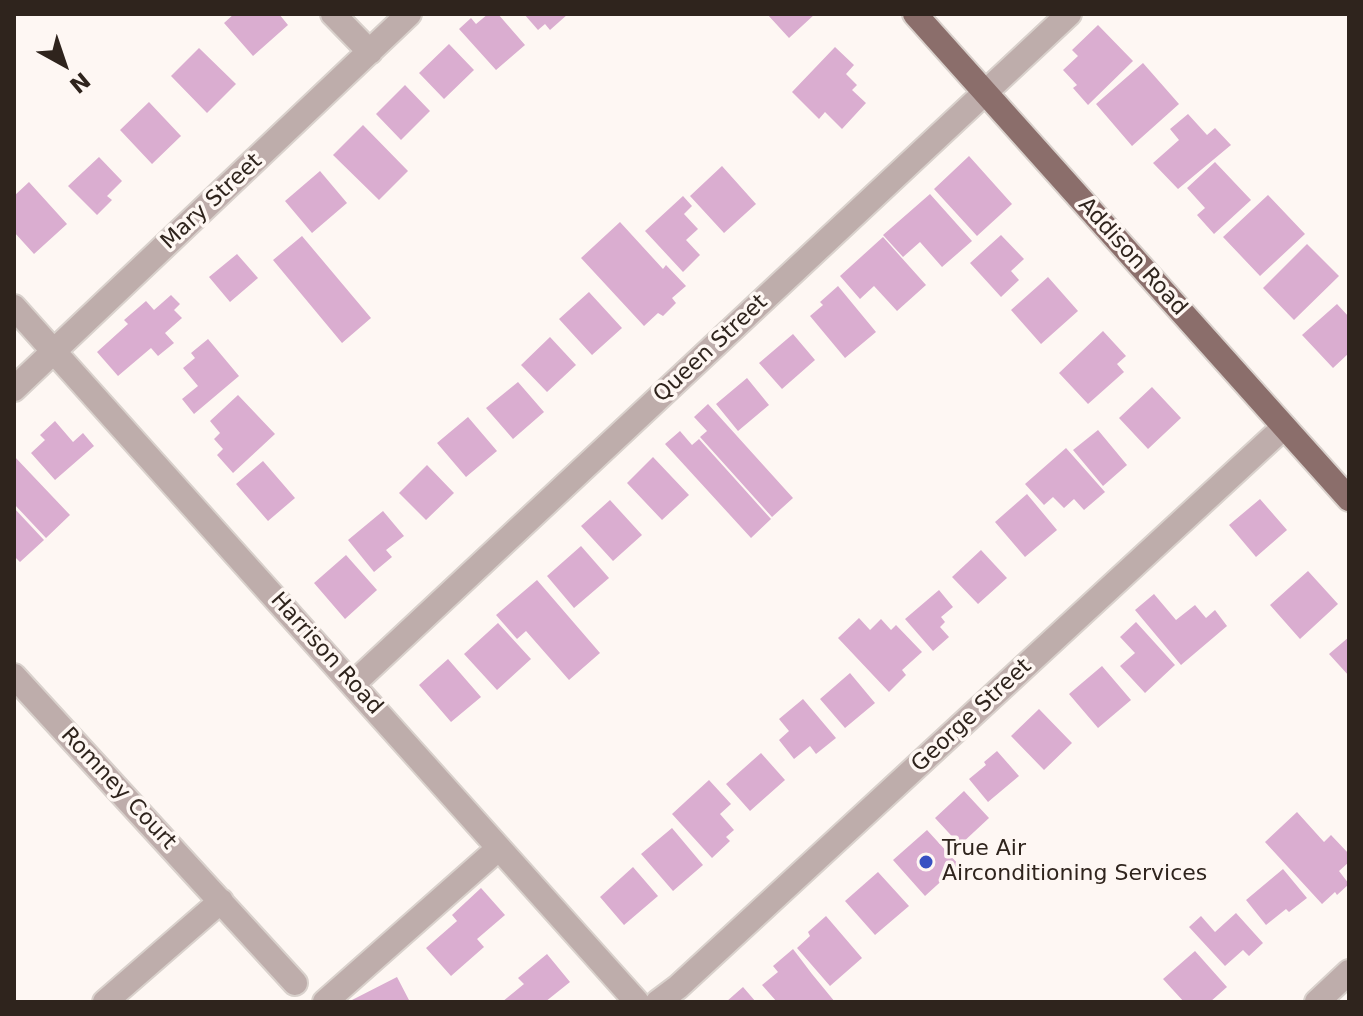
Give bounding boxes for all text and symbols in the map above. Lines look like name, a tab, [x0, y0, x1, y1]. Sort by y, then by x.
north arrow	[24, 24, 104, 104]
text: N	[65, 67, 95, 98]
street label: Mary Street	[156, 149, 268, 255]
street label: Addison Road	[1072, 193, 1192, 321]
street label: Queen Street	[649, 290, 773, 408]
street label: Harrison Road	[264, 588, 388, 720]
street label: George Street	[907, 654, 1037, 778]
street label: Romney Court	[55, 723, 181, 855]
place label: True Air Airconditioning Services	[942, 836, 1207, 888]
marker: True Air Airconditioning Services	[917, 853, 935, 871]

